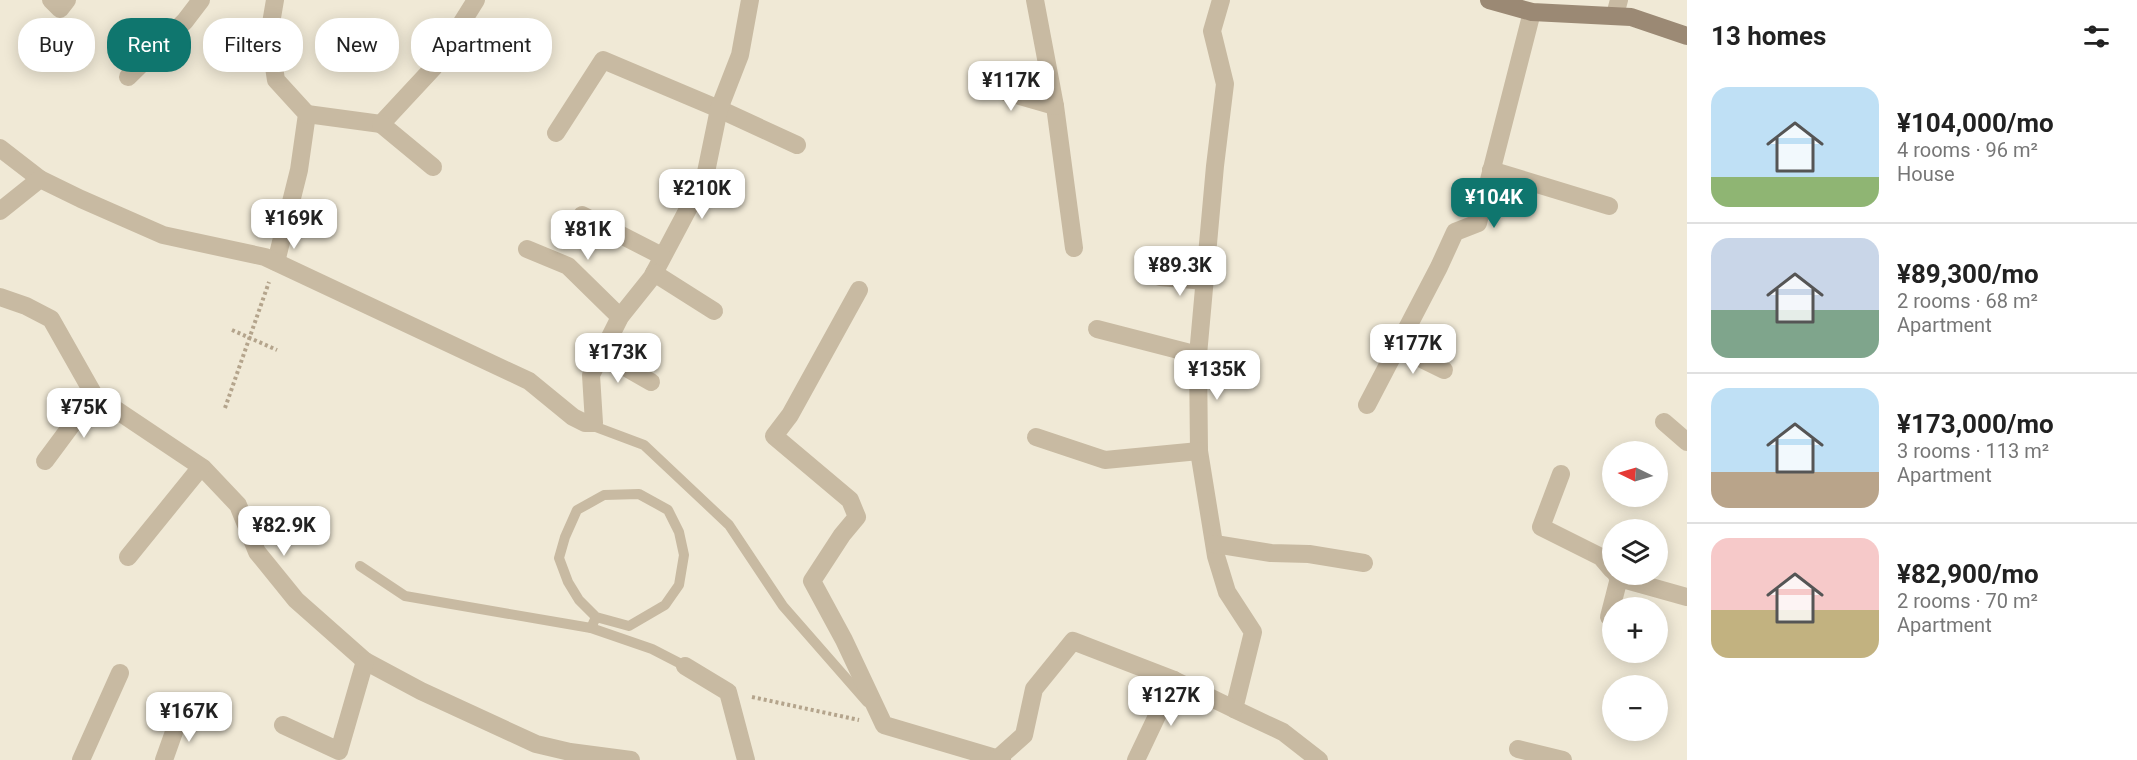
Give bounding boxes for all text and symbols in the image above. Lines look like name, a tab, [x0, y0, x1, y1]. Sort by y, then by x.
chip: Buy	[18, 18, 95, 72]
chip: Rent	[107, 18, 191, 72]
chip: Filters	[203, 18, 303, 72]
chip: New	[315, 18, 399, 72]
chip: Apartment	[411, 18, 552, 72]
icon: filters	[2080, 20, 2113, 53]
text: 13 homes	[1711, 21, 1826, 51]
pin: ¥117K	[969, 61, 1053, 112]
text: ¥117K	[982, 68, 1040, 92]
text: ¥104,000/mo	[1897, 108, 2054, 138]
icon: home	[1759, 111, 1831, 183]
text: 4 rooms · 96 m²	[1897, 138, 2038, 162]
text: House	[1897, 162, 1955, 186]
pin: ¥210K	[660, 169, 744, 220]
text: ¥210K	[673, 176, 731, 200]
pin: ¥104K	[1452, 178, 1536, 229]
text: ¥104K	[1465, 185, 1523, 209]
pin: ¥169K	[252, 199, 336, 250]
text: ¥169K	[265, 206, 323, 230]
pin: ¥81K	[552, 210, 624, 261]
text: ¥81K	[565, 217, 611, 241]
pin: ¥89.3K	[1131, 246, 1229, 297]
text: ¥89.3K	[1148, 253, 1212, 277]
text: ¥89,300/mo	[1897, 259, 2039, 289]
icon: home	[1759, 262, 1831, 334]
text: 2 rooms · 68 m²	[1897, 289, 2038, 313]
text: Apartment	[1897, 313, 1992, 337]
pin: ¥177K	[1371, 324, 1455, 375]
text: ¥177K	[1384, 331, 1442, 355]
pin: ¥173K	[576, 333, 660, 384]
text: ¥173K	[589, 340, 647, 364]
pin: ¥135K	[1175, 350, 1259, 401]
text: ¥135K	[1188, 357, 1246, 381]
pin: ¥75K	[48, 388, 120, 439]
text: ¥75K	[61, 395, 107, 419]
text: ¥173,000/mo	[1897, 409, 2054, 439]
icon: home	[1759, 412, 1831, 484]
text: 3 rooms · 113 m²	[1897, 439, 2049, 463]
north arrow	[1602, 441, 1668, 507]
map controls	[1602, 441, 1668, 741]
text: Apartment	[1897, 463, 1992, 487]
pin: ¥82.9K	[235, 506, 333, 557]
text: ¥82.9K	[252, 513, 316, 537]
button: layers	[1602, 519, 1668, 585]
text: ¥82,900/mo	[1897, 559, 2039, 589]
icon: home	[1759, 562, 1831, 634]
text: 2 rooms · 70 m²	[1897, 589, 2038, 613]
button: +	[1602, 597, 1668, 663]
text: Apartment	[1897, 613, 1992, 637]
button: −	[1602, 675, 1668, 741]
pin: ¥127K	[1129, 676, 1213, 727]
text: ¥127K	[1142, 683, 1200, 707]
pin: ¥167K	[147, 692, 231, 743]
text: ¥167K	[160, 699, 218, 723]

